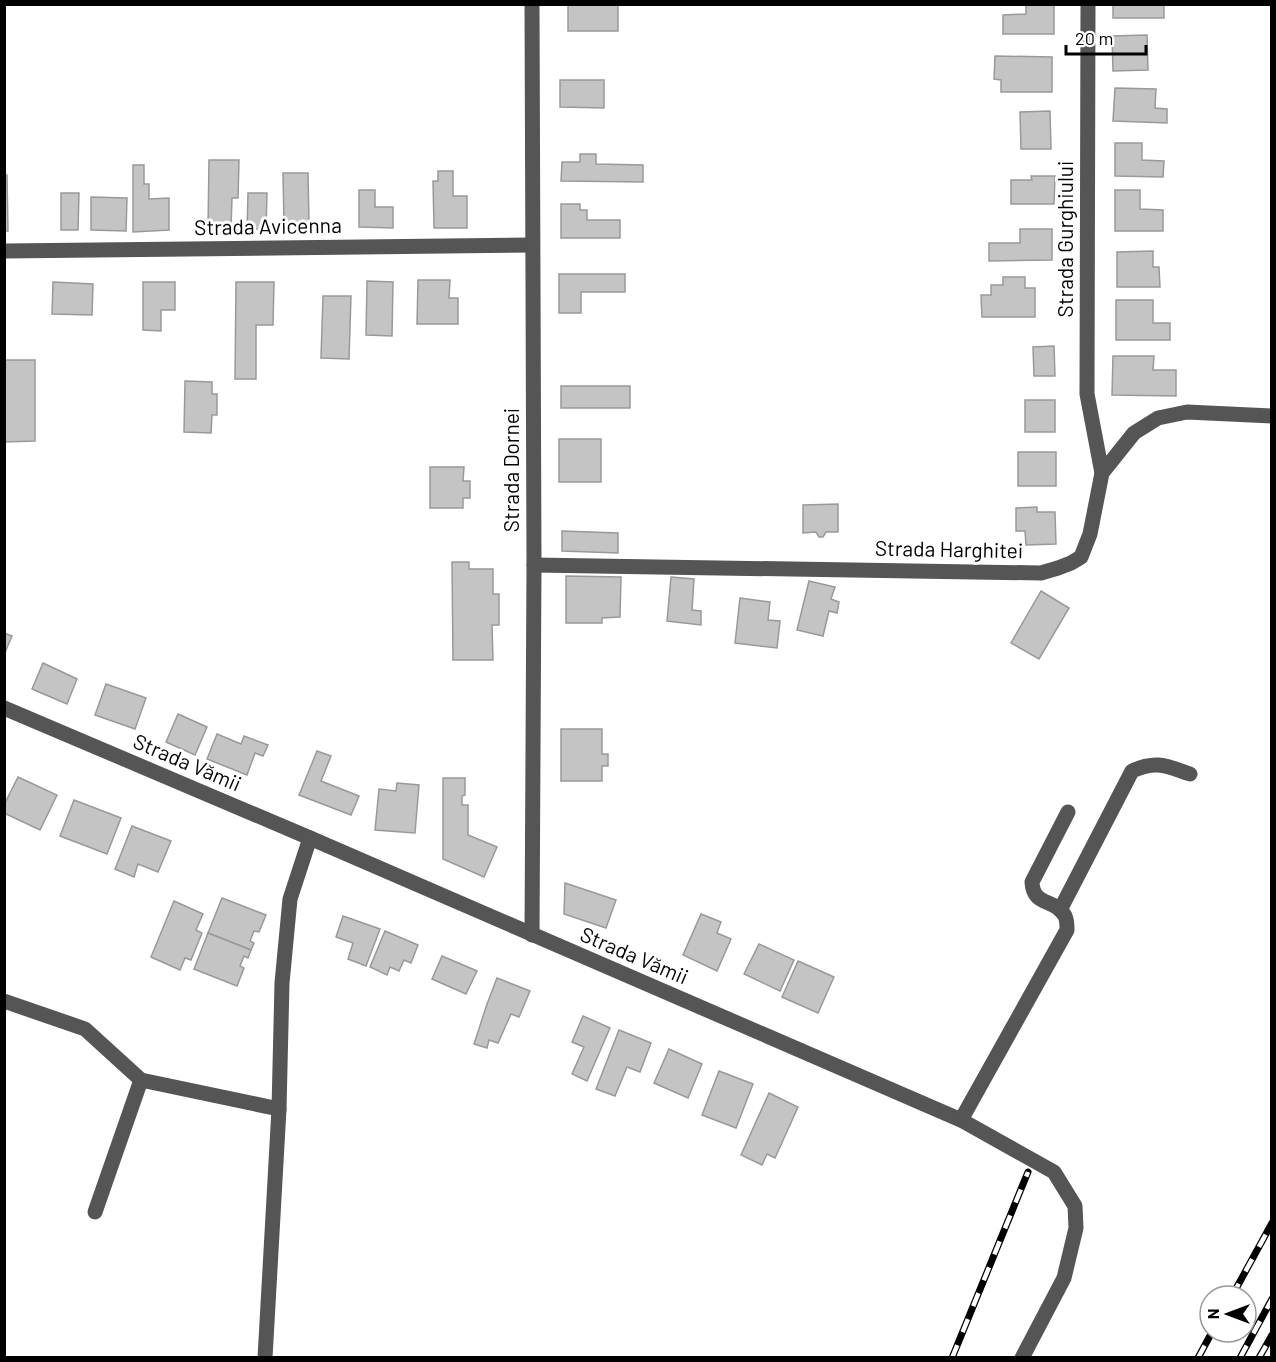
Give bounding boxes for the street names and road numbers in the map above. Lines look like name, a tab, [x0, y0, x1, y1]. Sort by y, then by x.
street label: Strada Gurghiului	[1052, 161, 1077, 317]
street label: Strada Avicenna	[194, 212, 342, 239]
street label: Strada Dornei	[498, 408, 523, 532]
street label: Strada Harghitei	[875, 535, 1023, 562]
street label: Strada Vămii	[130, 728, 245, 796]
street label: Strada Vămii	[577, 921, 692, 989]

